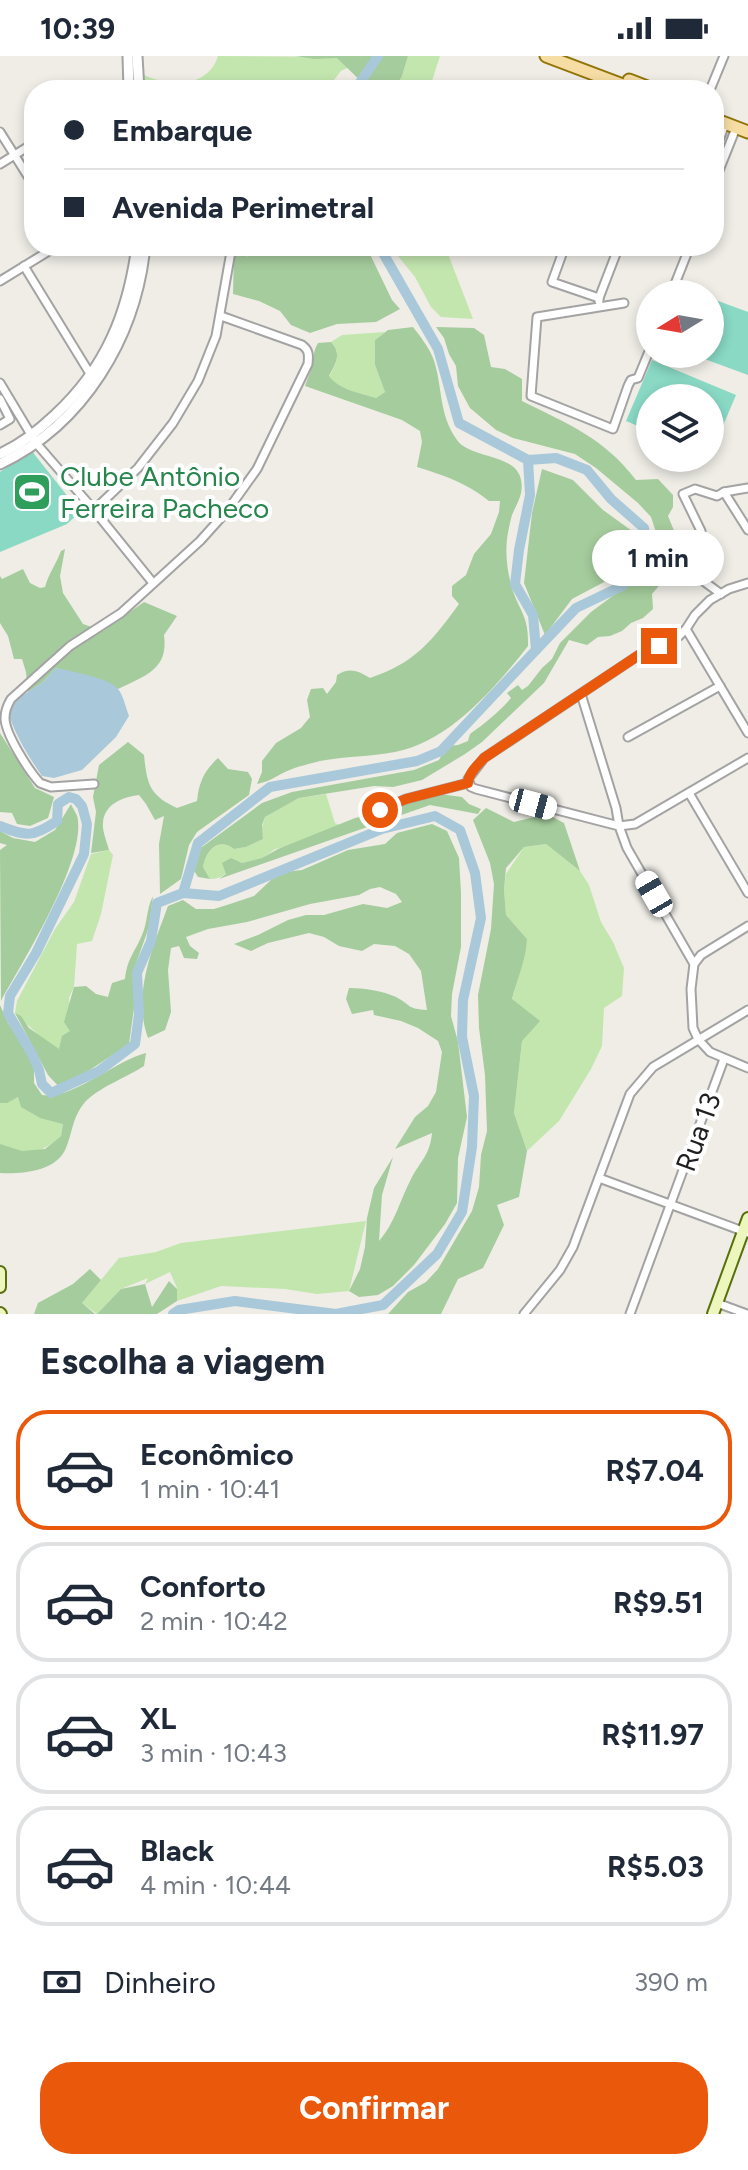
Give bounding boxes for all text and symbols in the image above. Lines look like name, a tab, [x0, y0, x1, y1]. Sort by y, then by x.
text: 10:39	[40, 10, 115, 47]
text: Embarque	[112, 112, 253, 149]
text: Avenida Perimetral	[112, 189, 374, 226]
north arrow	[636, 280, 724, 368]
map controls	[636, 280, 724, 472]
button: layers	[636, 384, 724, 472]
place label: Clube Antônio Ferreira Pacheco	[60, 459, 269, 525]
sports icon: Clube Antônio Ferreira Pacheco	[11, 471, 53, 513]
callout: 1 min	[593, 530, 725, 586]
text: 1 min	[627, 542, 689, 574]
route end	[641, 628, 677, 664]
car	[507, 786, 559, 822]
route start	[362, 792, 398, 828]
car	[632, 867, 676, 921]
street label: Rua 13	[668, 1088, 728, 1176]
text: Escolha a viagem	[40, 1340, 325, 1383]
icon: car	[44, 1434, 116, 1506]
text: Econômico	[140, 1436, 294, 1473]
text: R$7.04	[605, 1452, 704, 1489]
text: 1 min · 10:41	[140, 1473, 280, 1505]
icon: car	[44, 1566, 116, 1638]
text: Conforto	[140, 1568, 266, 1605]
text: R$9.51	[613, 1584, 704, 1621]
text: 2 min · 10:42	[140, 1605, 288, 1637]
icon: car	[44, 1698, 116, 1770]
text: XL	[140, 1700, 176, 1737]
text: R$11.97	[601, 1716, 704, 1753]
text: 3 min · 10:43	[140, 1737, 287, 1769]
icon: car	[44, 1830, 116, 1902]
text: Black	[140, 1832, 214, 1869]
text: R$5.03	[607, 1848, 704, 1885]
text: 4 min · 10:44	[140, 1869, 291, 1901]
icon: cash	[40, 1960, 84, 2004]
text: Dinheiro	[104, 1964, 216, 2001]
text: 390 m	[634, 1966, 708, 1998]
button: Confirmar	[40, 2062, 708, 2154]

